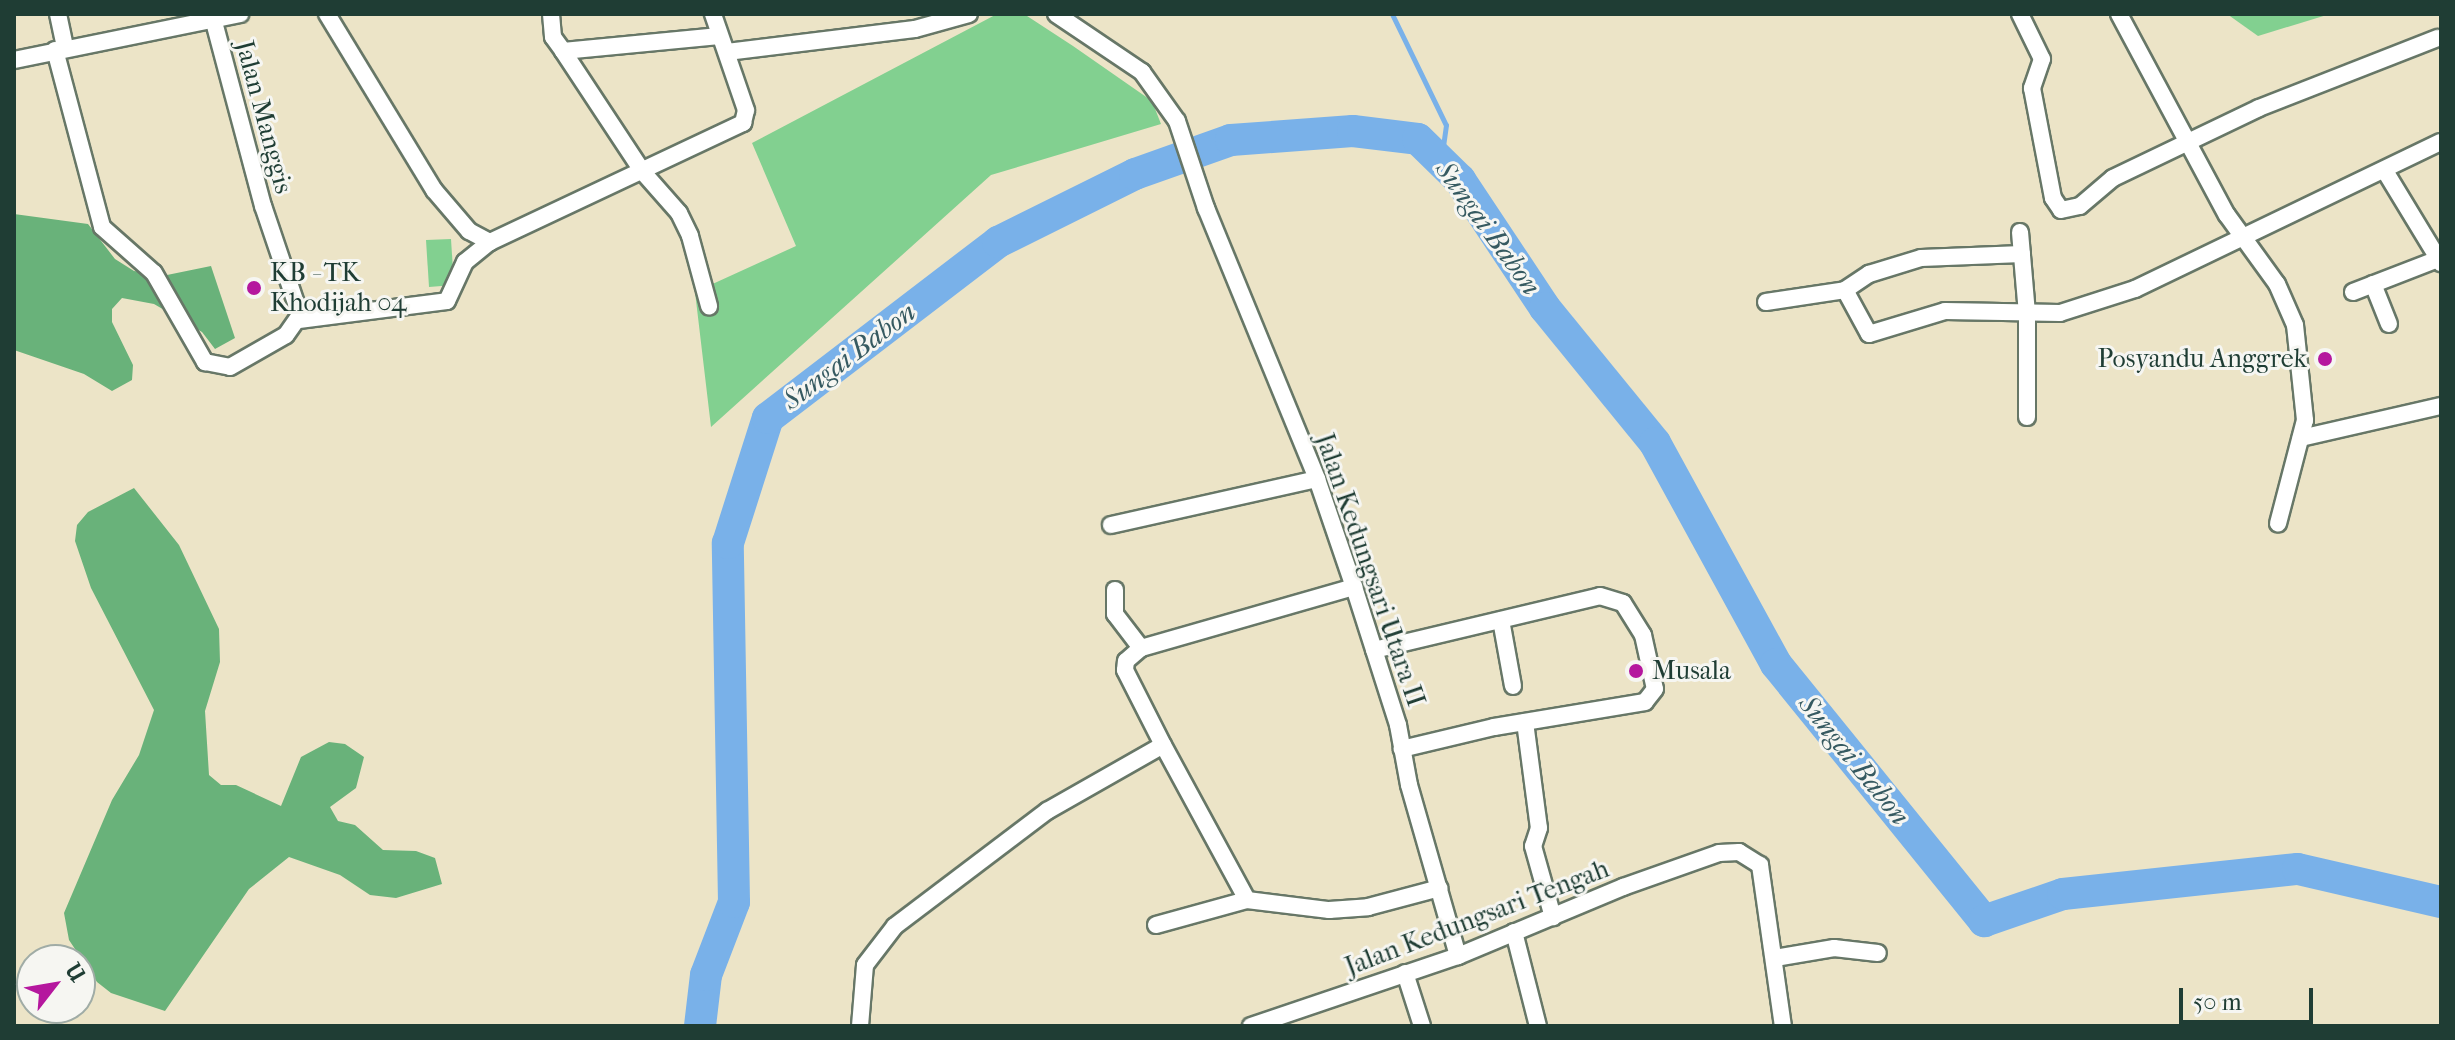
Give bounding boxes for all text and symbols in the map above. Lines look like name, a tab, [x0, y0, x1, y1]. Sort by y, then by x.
street label: Jalan Manggis	[229, 37, 299, 197]
water label: Sungai Babon	[1428, 154, 1548, 302]
place label: KB - TK Khodijah 04	[270, 257, 407, 318]
marker: KB - TK Khodijah 04	[245, 279, 263, 297]
water label: Sungai Babon	[776, 295, 922, 417]
place label: Posyandu Anggrek	[2097, 343, 2307, 375]
marker: Posyandu Anggrek	[2314, 348, 2336, 370]
street label: Jalan Kedungsari Utara II	[1309, 429, 1431, 711]
place label: Musala	[1652, 655, 1731, 687]
marker: Musala	[1627, 662, 1645, 680]
water label: Sungai Babon	[1791, 688, 1917, 832]
street label: Jalan Kedungsari Tengah	[1341, 853, 1613, 983]
north arrow	[16, 944, 96, 1024]
text: U	[59, 959, 90, 987]
scale bar	[2183, 972, 2317, 1022]
text: 50 m	[2193, 988, 2242, 1016]

